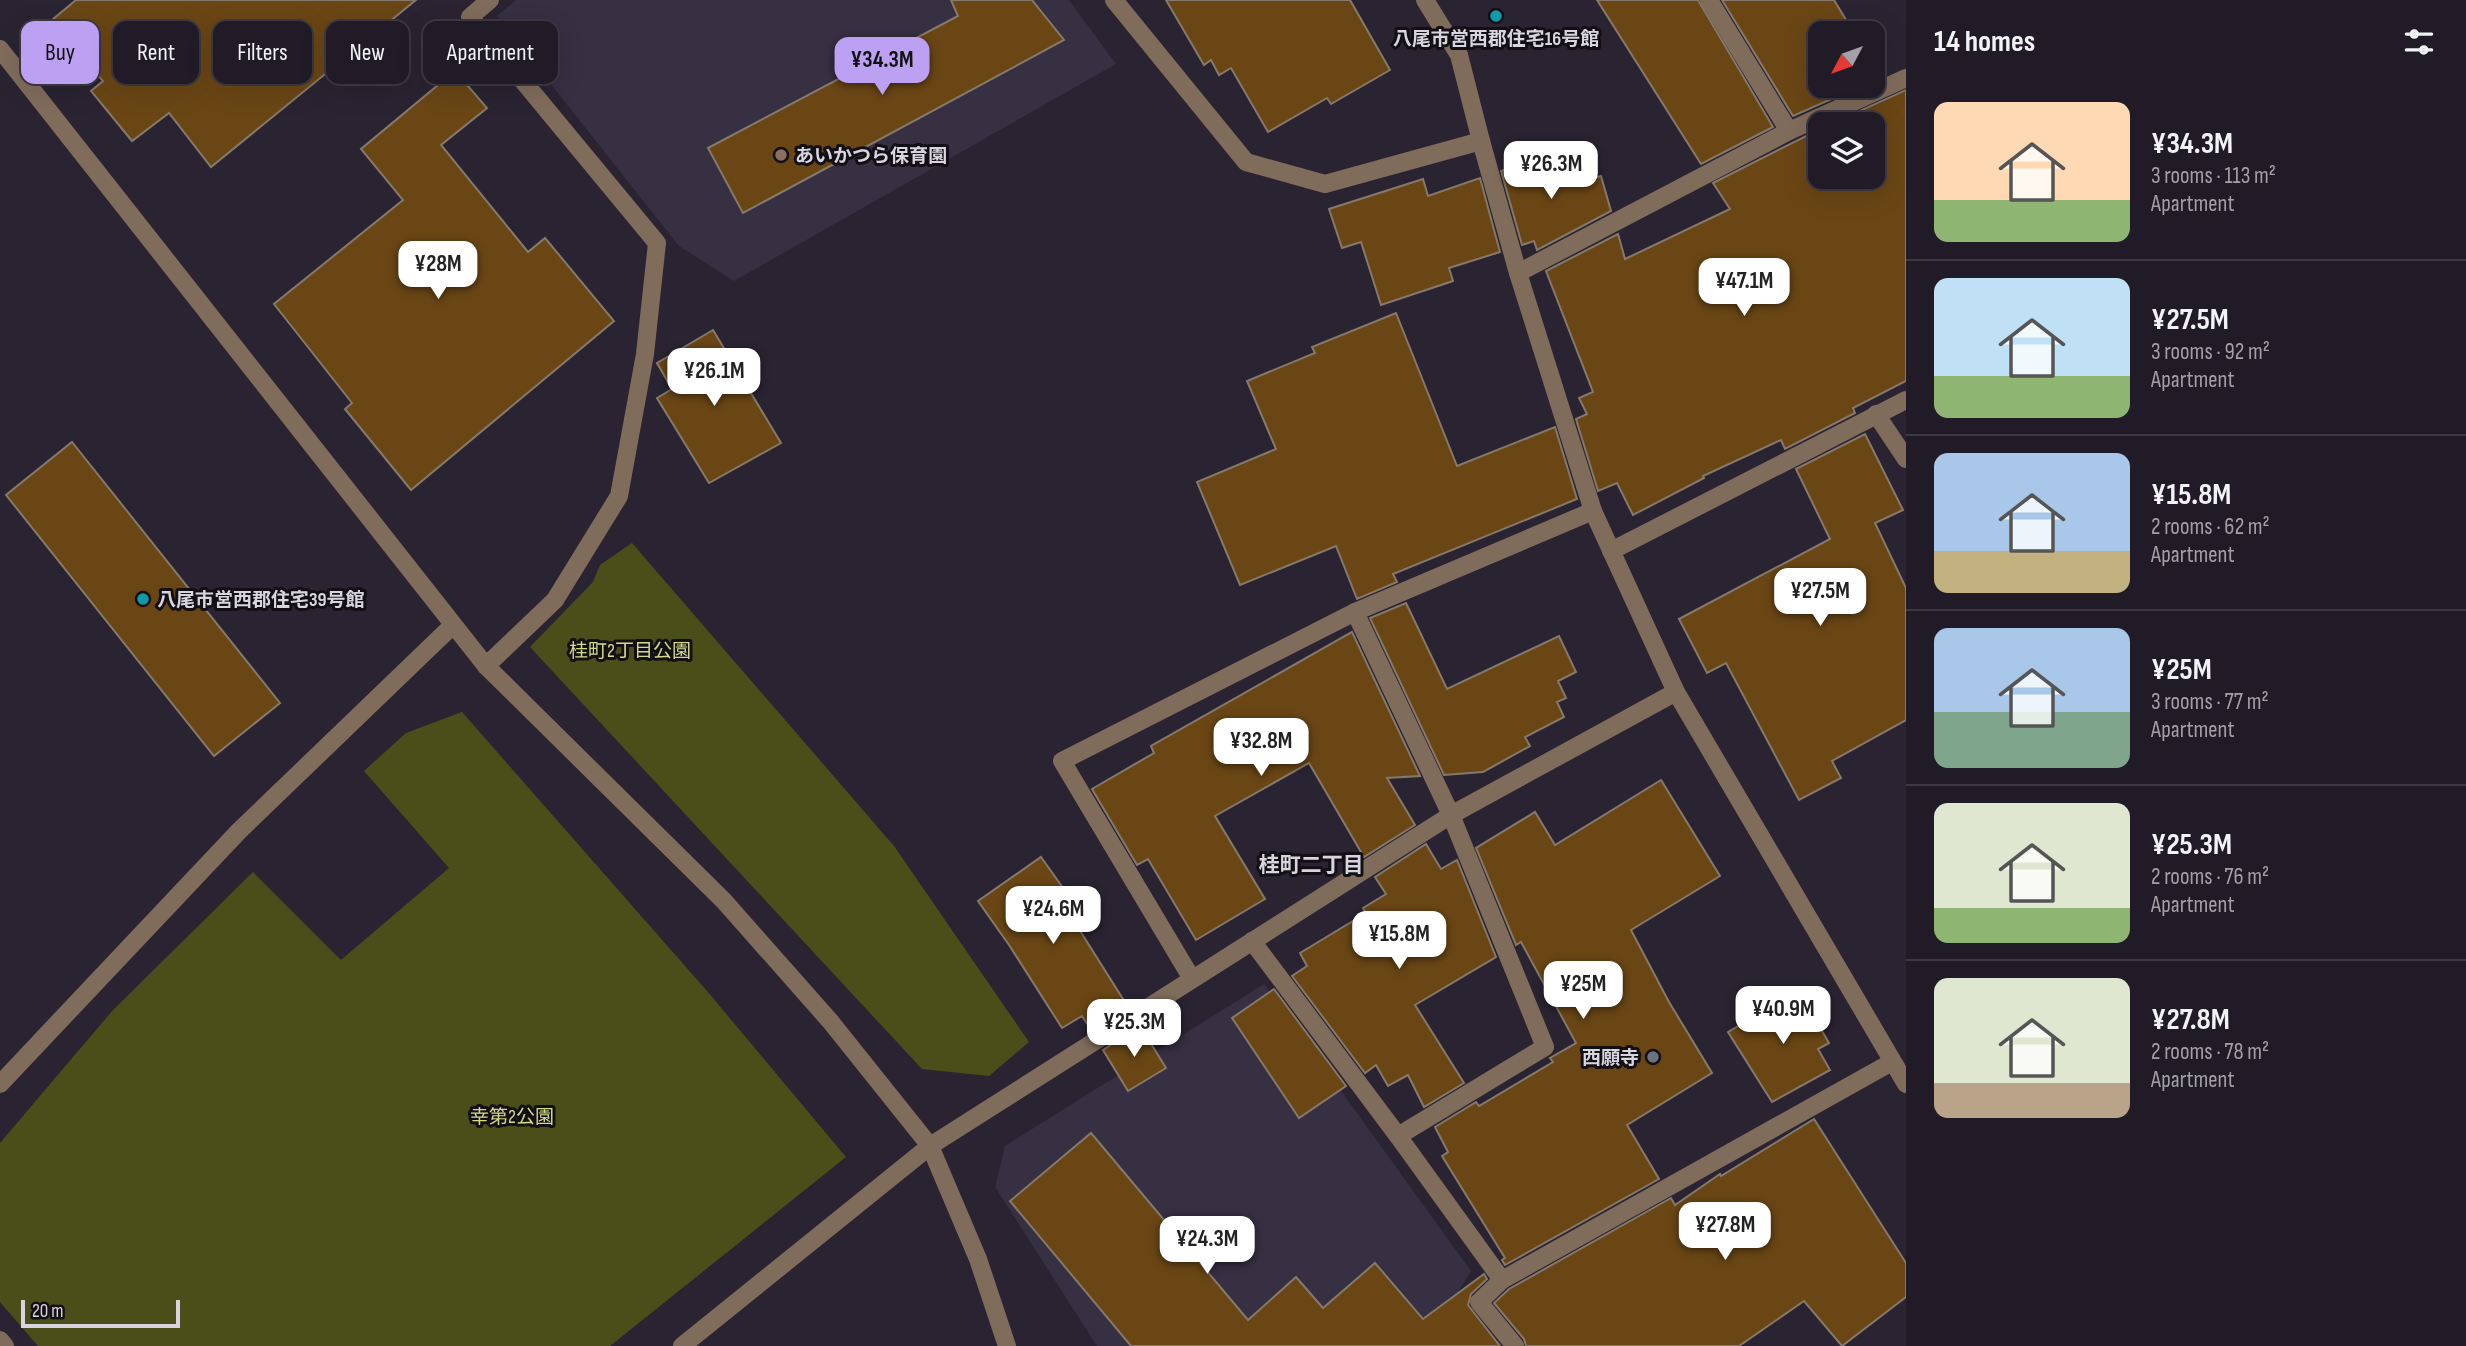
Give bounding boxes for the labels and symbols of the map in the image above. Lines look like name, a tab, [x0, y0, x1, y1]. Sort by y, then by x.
marker: 八尾市営西郡住宅16号館	[1488, 8, 1504, 24]
north arrow	[1808, 21, 1885, 98]
place label: 八尾市営西郡住宅16号館	[1393, 28, 1599, 51]
pin: ¥34.3M	[825, 38, 939, 97]
pin: ¥26.3M	[1494, 142, 1608, 201]
place label: あいかつら保育園	[795, 145, 947, 168]
marker: あいかつら保育園	[773, 147, 789, 163]
pin: ¥28M	[397, 242, 479, 301]
pin: ¥47.1M	[1687, 258, 1801, 318]
pin: ¥26.1M	[657, 348, 771, 408]
pin: ¥27.5M	[1763, 568, 1877, 628]
place label: 八尾市営西郡住宅39号館	[157, 589, 365, 612]
marker: 八尾市営西郡住宅39号館	[135, 591, 151, 607]
park label: 桂町2丁目公園	[569, 640, 691, 663]
pin: ¥32.8M	[1204, 718, 1318, 778]
district label: 桂町二丁目	[1259, 853, 1364, 878]
pin: ¥24.6M	[996, 886, 1110, 946]
pin: ¥15.8M	[1342, 912, 1456, 971]
pin: ¥25M	[1542, 962, 1624, 1021]
pin: ¥40.9M	[1726, 986, 1840, 1046]
pin: ¥25.3M	[1077, 1000, 1191, 1059]
place label: 西願寺	[1582, 1047, 1639, 1070]
marker: 西願寺	[1645, 1049, 1661, 1065]
park label: 幸第2公園	[470, 1106, 554, 1129]
pin: ¥27.8M	[1668, 1202, 1782, 1262]
pin: ¥24.3M	[1150, 1216, 1264, 1276]
scale bar	[21, 1297, 180, 1329]

